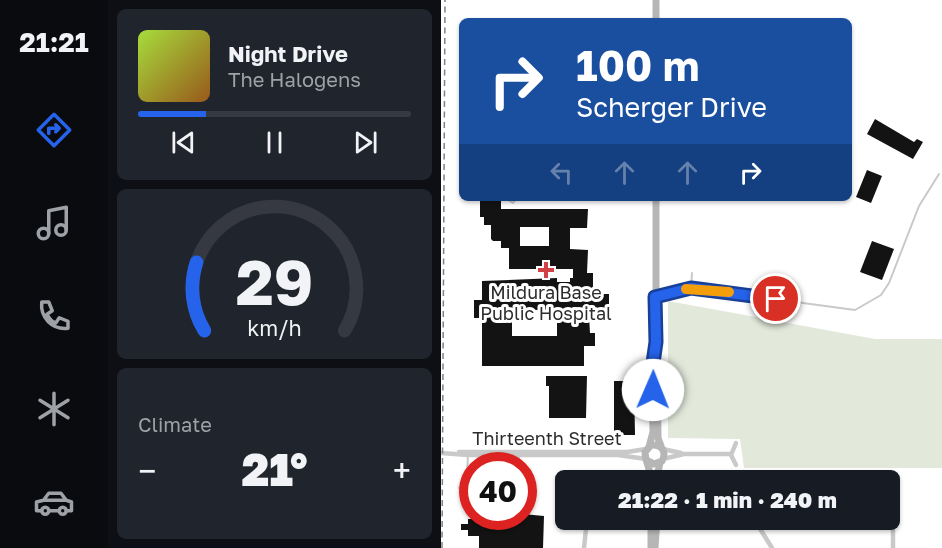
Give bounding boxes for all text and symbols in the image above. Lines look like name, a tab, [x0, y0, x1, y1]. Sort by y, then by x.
text: 21:21	[19, 26, 89, 58]
text: Night Drive	[228, 40, 348, 67]
text: 100 m	[576, 40, 699, 90]
icon: right	[477, 42, 555, 120]
text: The Halogens	[228, 67, 361, 91]
text: Scherger Drive	[576, 91, 767, 123]
icon: directions	[33, 109, 75, 151]
icon: previous	[167, 126, 200, 159]
icon: pause	[258, 126, 291, 159]
icon: next	[349, 126, 382, 159]
icon: left	[545, 156, 578, 189]
icon: ahead	[608, 156, 641, 189]
icon: ahead	[671, 156, 704, 189]
icon: right	[734, 156, 767, 189]
icon: music	[33, 202, 75, 244]
text: 29	[236, 244, 313, 319]
marker: Mildura Base Public Hospital	[537, 261, 555, 279]
pin	[750, 273, 801, 324]
place label: Mildura Base Public Hospital	[480, 281, 612, 324]
icon: arrive	[759, 282, 792, 315]
icon: phone	[33, 295, 75, 337]
text: km/h	[247, 315, 302, 341]
position arrow	[621, 358, 685, 422]
icon: climate	[33, 388, 75, 430]
text: Climate	[138, 412, 212, 436]
street label: Thirteenth Street	[472, 427, 622, 449]
text: 21°	[241, 442, 308, 496]
text: −	[138, 451, 156, 490]
text: +	[393, 451, 411, 490]
speed limit sign: 40	[459, 452, 537, 530]
icon: car	[33, 481, 75, 523]
text: 21:22 · 1 min · 240 m	[618, 486, 837, 513]

